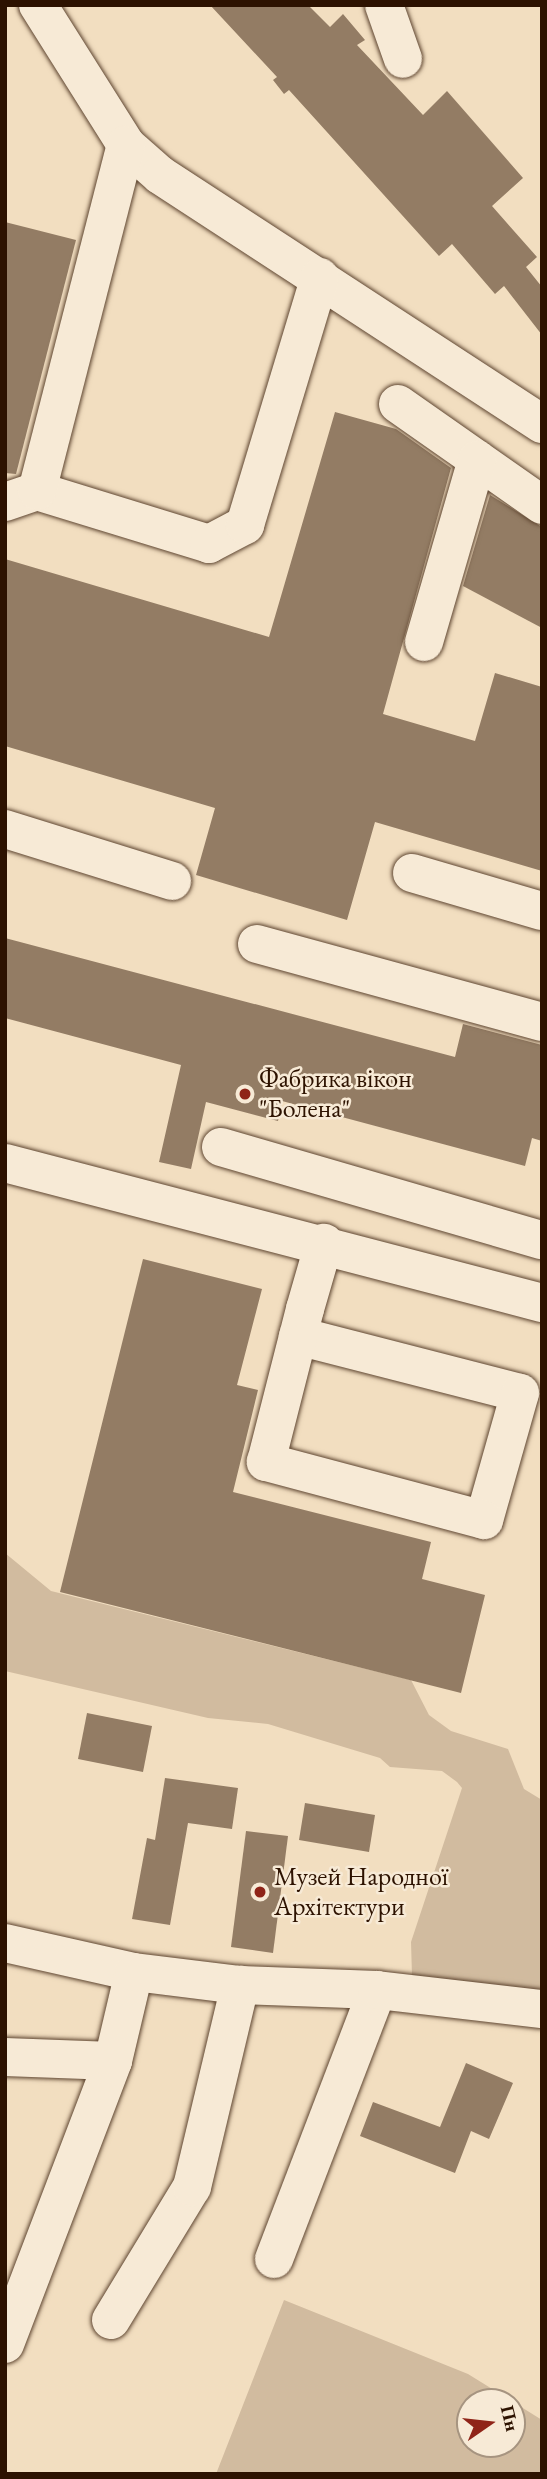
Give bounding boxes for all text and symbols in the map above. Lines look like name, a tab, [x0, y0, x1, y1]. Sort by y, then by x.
place label: Фабрика вікон "Болена"	[259, 1063, 412, 1124]
marker: Фабрика вікон "Болена"	[237, 1086, 253, 1102]
place label: Музей Народної Архітектури	[274, 1861, 448, 1923]
marker: Музей Народної Архітектури	[252, 1884, 268, 1900]
north arrow	[456, 2388, 526, 2458]
text: Пн	[495, 2403, 525, 2434]

